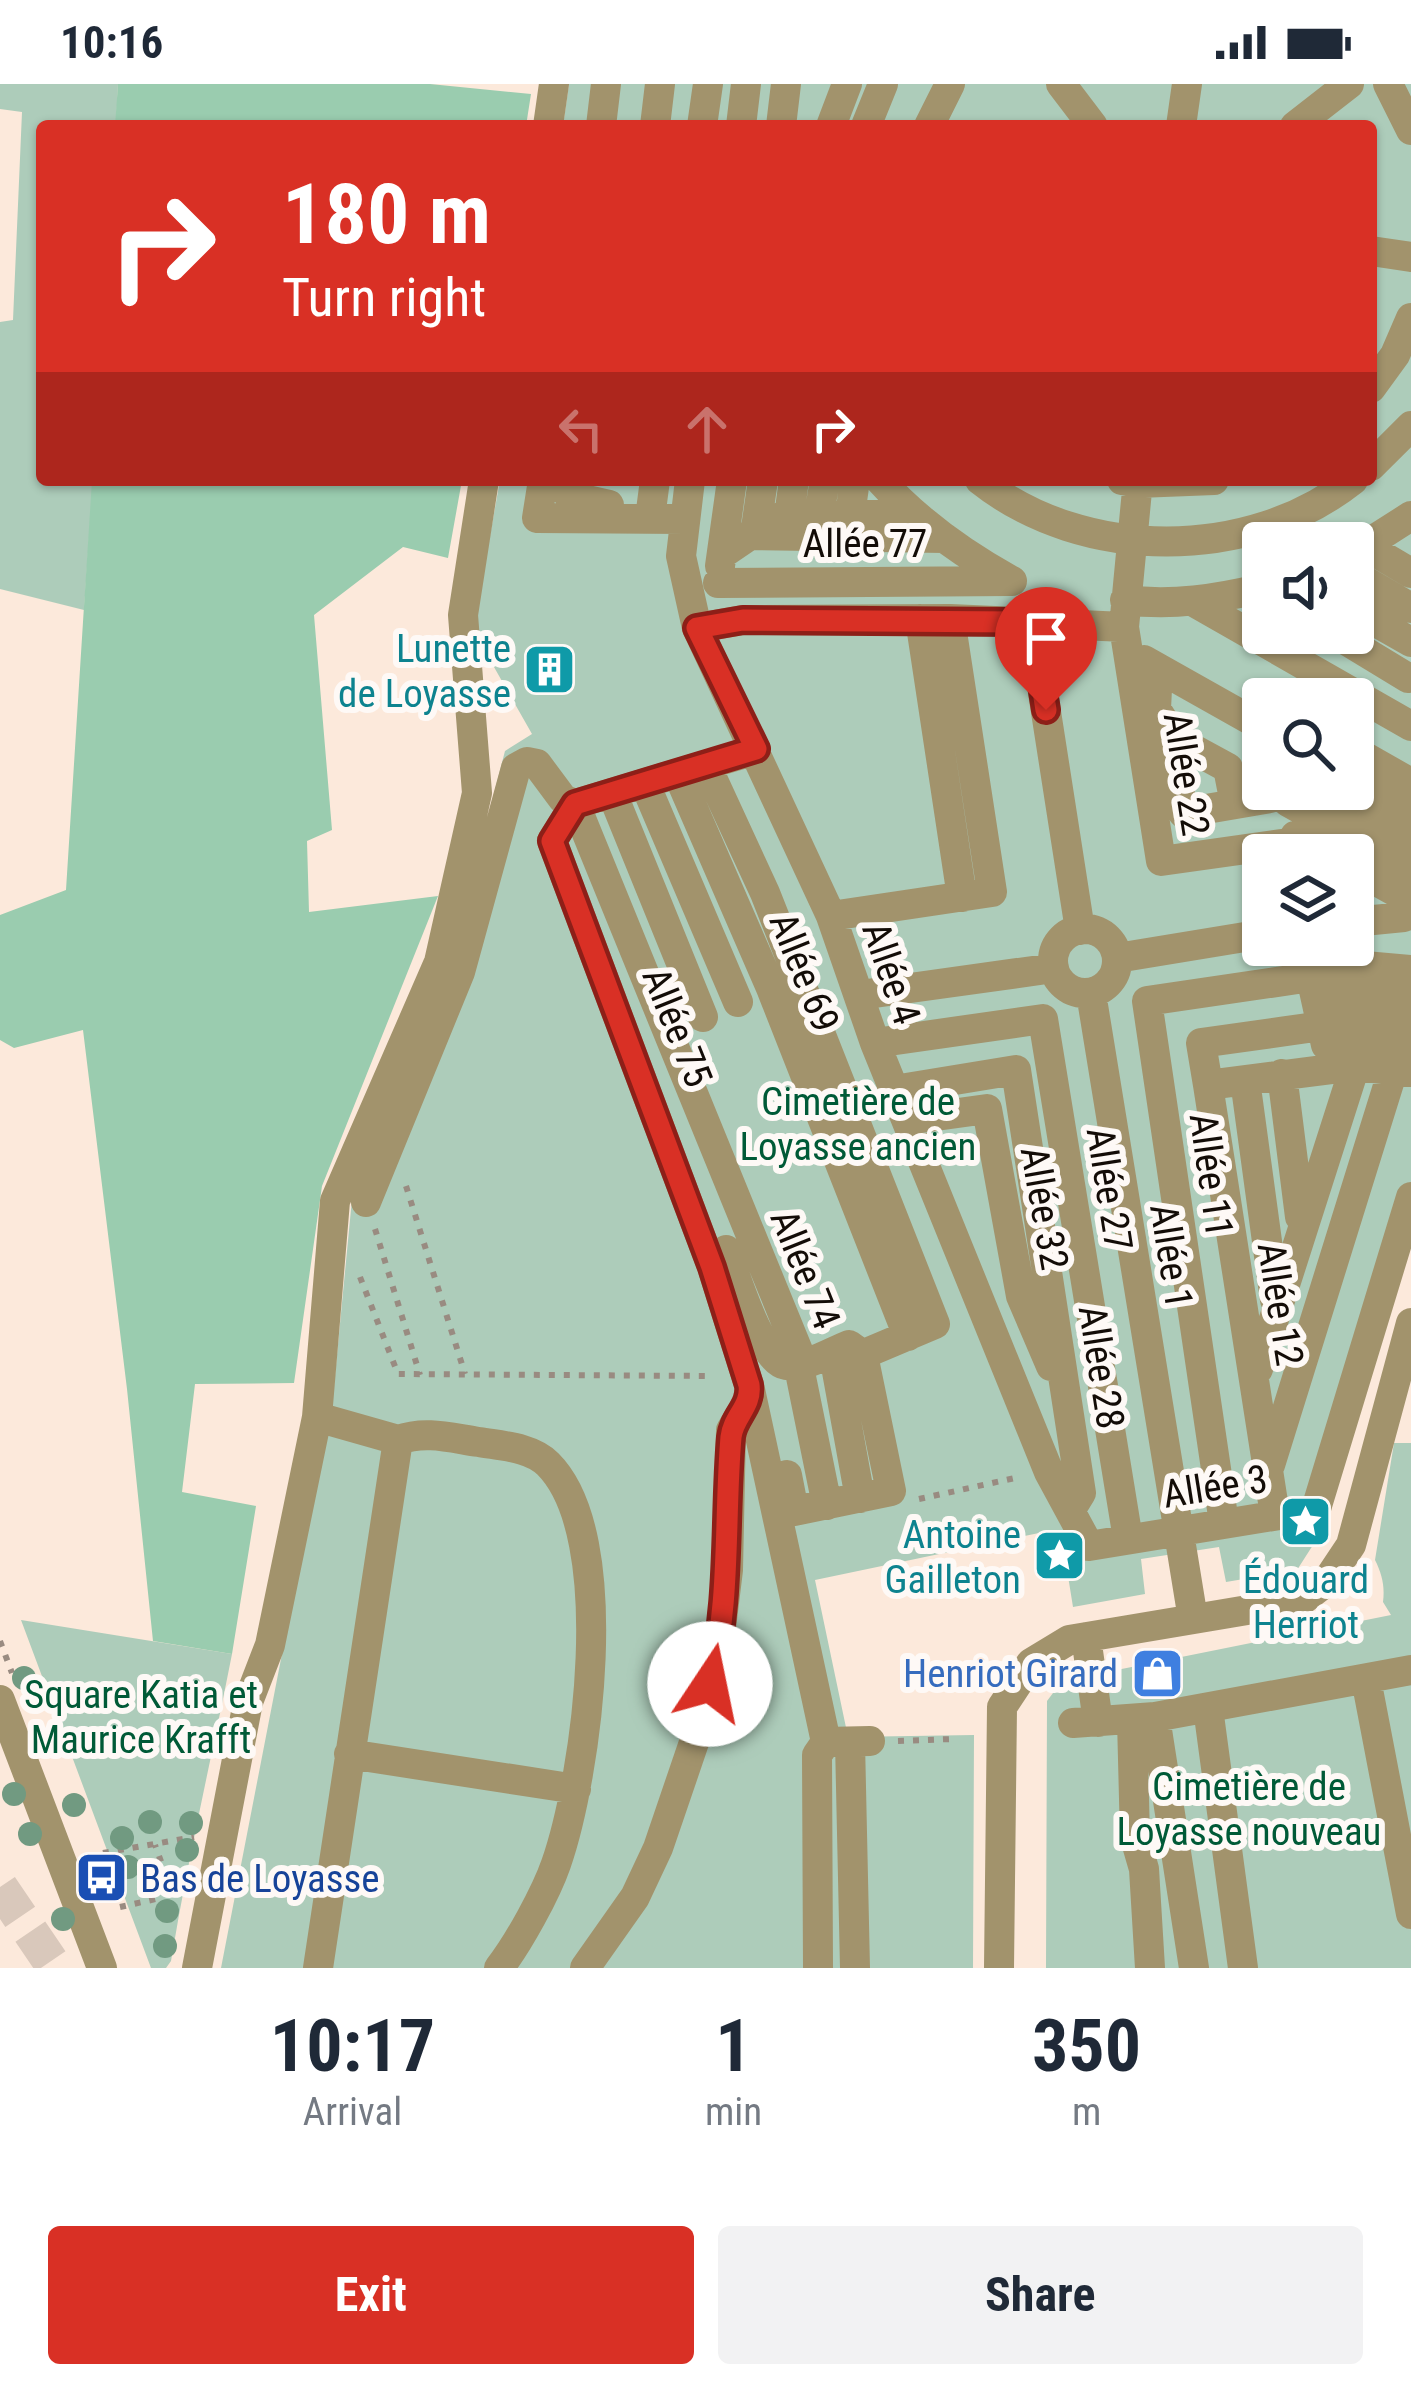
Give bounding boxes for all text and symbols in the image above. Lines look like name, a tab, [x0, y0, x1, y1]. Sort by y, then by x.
text: 10:16	[60, 16, 163, 69]
text: 180 m	[282, 165, 491, 264]
icon: right	[84, 168, 240, 324]
text: Turn right	[282, 266, 486, 329]
icon: left	[548, 396, 614, 462]
icon: ahead	[674, 396, 740, 462]
icon: right	[800, 396, 866, 462]
street label: Allée 77	[803, 521, 927, 567]
map controls	[1242, 522, 1374, 966]
button: sound	[1242, 522, 1374, 654]
pin	[995, 587, 1097, 710]
icon: arrive	[1013, 605, 1079, 671]
place label: Lunette de Loyasse	[338, 626, 511, 717]
building icon: Lunette de Loyasse	[522, 642, 578, 698]
button: search	[1242, 678, 1374, 810]
street label: Allée 22	[1154, 709, 1218, 839]
button: layers	[1242, 834, 1374, 966]
street label: Allée 69	[759, 906, 849, 1039]
street label: Allée 4	[852, 916, 930, 1031]
street label: Allée 75	[632, 961, 722, 1094]
park label: Cimetière de Loyasse ancien	[740, 1079, 977, 1170]
street label: Allée 11	[1180, 1110, 1242, 1240]
street label: Allée 27	[1077, 1124, 1141, 1254]
street label: Allée 32	[1011, 1143, 1077, 1273]
street label: Allée 1	[1140, 1201, 1202, 1312]
street label: Allée 74	[760, 1203, 850, 1336]
street label: Allée 12	[1248, 1239, 1312, 1369]
street label: Allée 28	[1069, 1302, 1133, 1432]
street label: Allée 3	[1160, 1456, 1271, 1518]
place icon: Édouard Herriot	[1278, 1494, 1334, 1550]
place label: Antoine Gailleton	[885, 1512, 1021, 1603]
place icon: Antoine Gailleton	[1032, 1528, 1088, 1584]
place label: Édouard Herriot	[1243, 1557, 1369, 1648]
position arrow	[647, 1621, 773, 1747]
shop icon: Henriot Girard	[1129, 1645, 1185, 1701]
place label: Henriot Girard	[903, 1651, 1118, 1697]
park label: Square Katia et Maurice Krafft	[24, 1672, 258, 1763]
park label: Cimetière de Loyasse nouveau	[1117, 1764, 1381, 1855]
bus stop icon: Bas de Loyasse	[73, 1850, 129, 1906]
place label: Bas de Loyasse	[140, 1856, 380, 1902]
text: 10:17	[270, 2004, 435, 2089]
text: 1	[715, 2004, 752, 2089]
text: 350	[1032, 2004, 1141, 2089]
text: Arrival	[303, 2089, 402, 2135]
text: min	[705, 2089, 762, 2135]
text: m	[1072, 2089, 1101, 2135]
button: Exit	[48, 2226, 694, 2364]
button: Share	[718, 2226, 1363, 2364]

